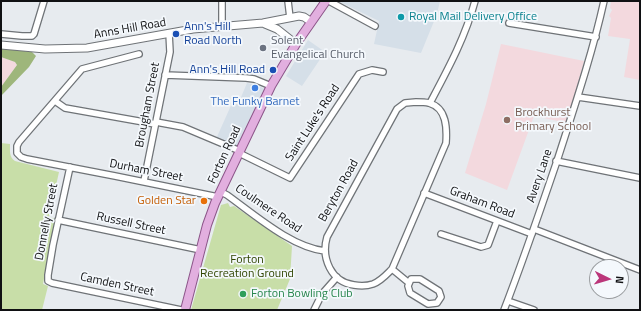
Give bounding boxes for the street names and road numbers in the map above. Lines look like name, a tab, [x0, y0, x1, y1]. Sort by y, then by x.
street label: Anns Hill Road	[93, 16, 167, 42]
street label: Brougham Street	[133, 61, 163, 149]
street label: Saint Luke's Road	[283, 82, 343, 164]
street label: Forton Road	[205, 124, 245, 186]
street label: Avery Lane	[524, 147, 556, 205]
street label: Durham Street	[108, 157, 184, 185]
street label: Beryton Road	[316, 157, 362, 225]
street label: Donnelly Street	[32, 182, 62, 262]
street label: Coulmere Road	[232, 182, 304, 236]
street label: Graham Road	[447, 184, 517, 222]
street label: Russell Street	[95, 210, 167, 238]
street label: Camden Street	[79, 270, 155, 300]

